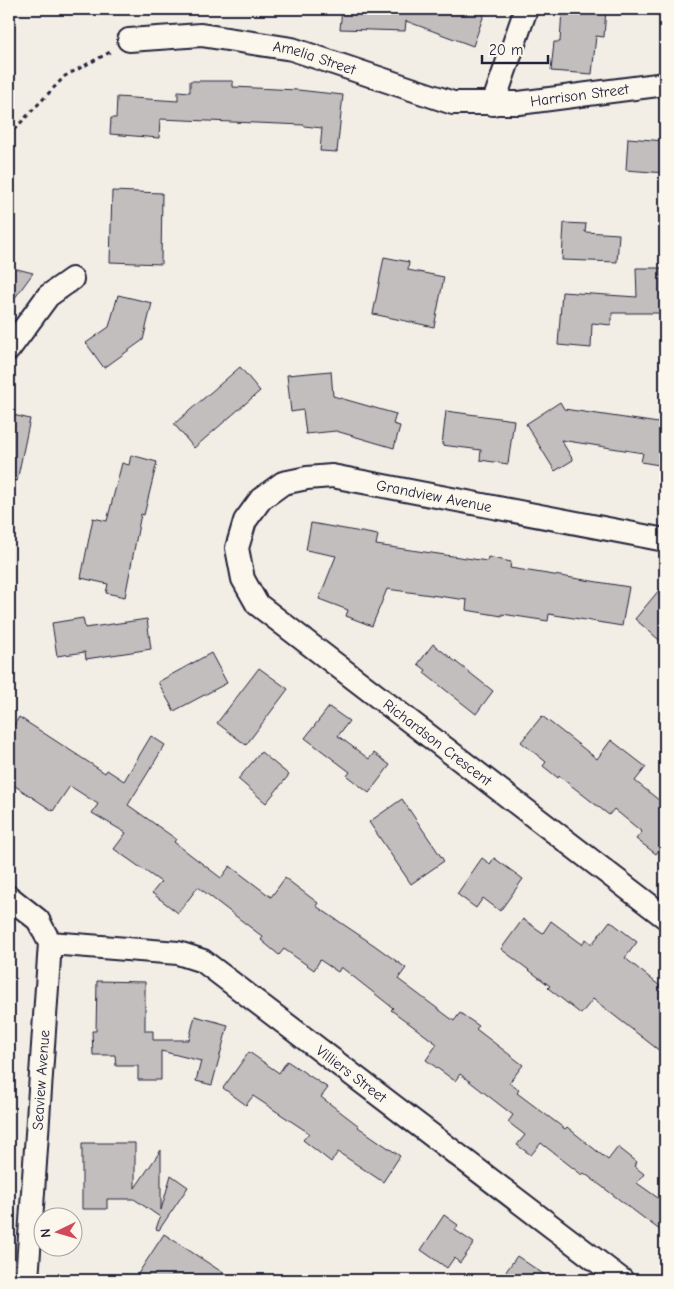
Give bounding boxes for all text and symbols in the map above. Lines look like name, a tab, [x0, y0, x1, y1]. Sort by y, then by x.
scale bar	[482, 32, 548, 64]
street label: Amelia Street	[272, 37, 359, 79]
text: 20 m	[489, 41, 523, 59]
street label: Harrison Street	[529, 80, 630, 110]
street label: Grandview Avenue	[375, 476, 494, 516]
street label: Richardson Crescent	[380, 695, 496, 790]
street label: Seaview Avenue	[29, 1029, 54, 1131]
street label: Villiers Street	[312, 1041, 391, 1107]
north arrow	[32, 1206, 82, 1256]
text: N	[37, 1228, 54, 1238]

